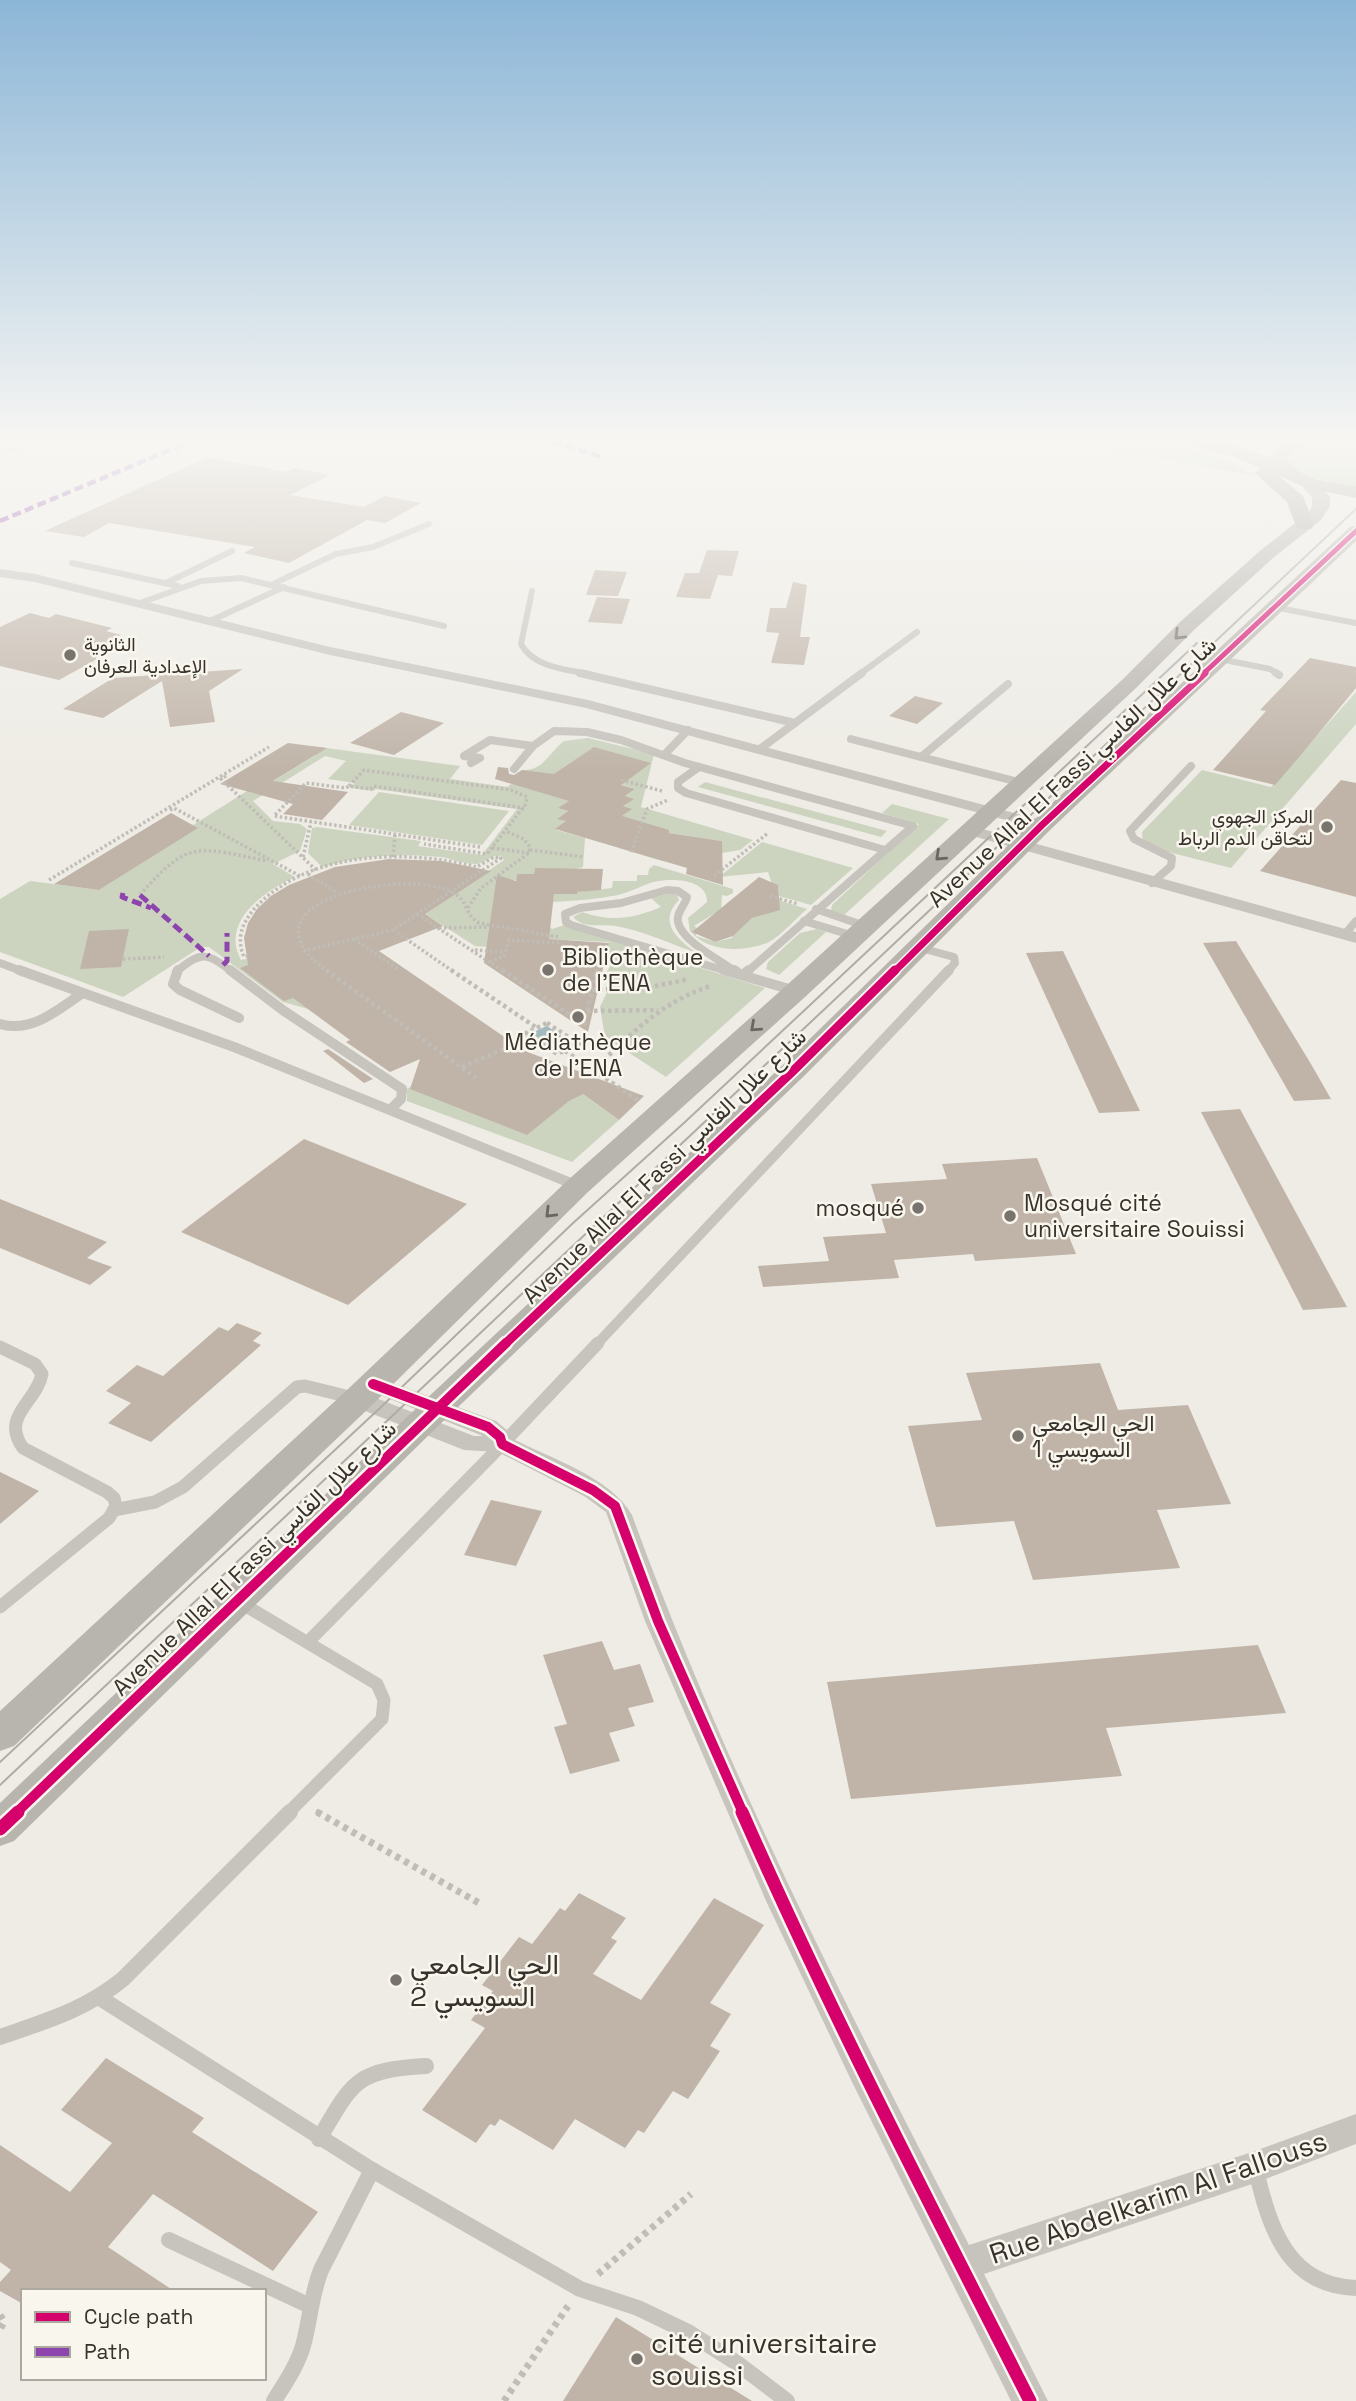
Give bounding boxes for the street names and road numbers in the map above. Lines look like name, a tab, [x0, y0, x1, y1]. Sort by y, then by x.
street label: Avenue Allal El Fassi شارع علال الفاسي	[921, 630, 1225, 917]
street label: Avenue Allal El Fassi شارع علال الفاسي	[515, 1022, 815, 1313]
street label: Avenue Allal El Fassi شارع علال الفاسي	[105, 1414, 405, 1705]
street label: Rue Abdelkarim Al Fallouss	[984, 2122, 1332, 2272]

